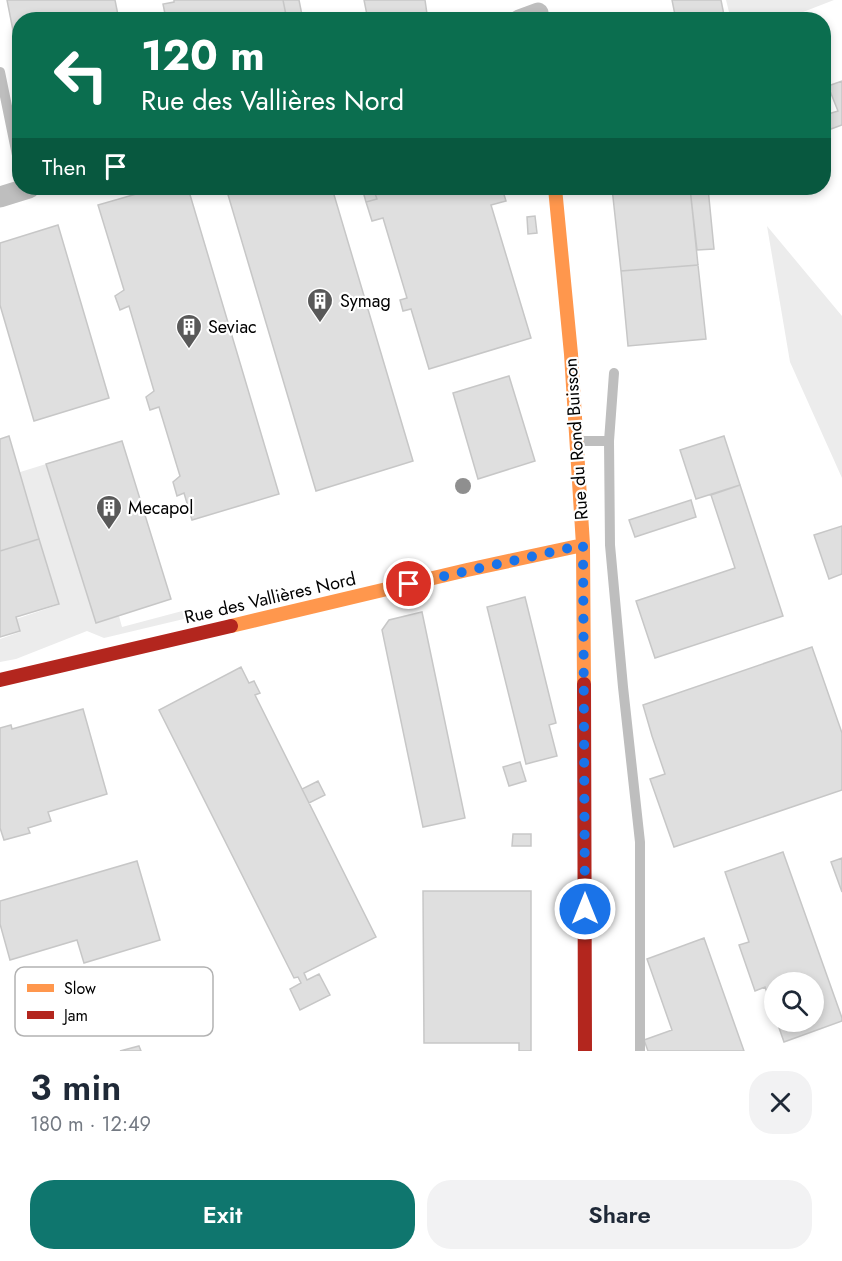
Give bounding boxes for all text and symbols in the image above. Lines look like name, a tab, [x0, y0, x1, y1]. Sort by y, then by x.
text: 120 m	[141, 25, 265, 86]
icon: left	[42, 36, 120, 114]
text: Rue des Vallières Nord	[141, 81, 404, 120]
icon: arrive	[99, 150, 132, 183]
text: Then	[42, 151, 87, 183]
building icon: Symag	[305, 286, 335, 324]
place label: Symag	[340, 288, 391, 314]
building icon: Seviac	[174, 312, 204, 350]
place label: Seviac	[208, 314, 257, 340]
street label: Rue du Rond Buisson	[557, 357, 595, 521]
building icon: Mecapol	[94, 493, 124, 531]
place label: Mecapol	[128, 495, 193, 521]
pin	[383, 558, 434, 609]
street label: Rue des Vallières Nord	[182, 566, 358, 630]
icon: arrive	[392, 567, 425, 600]
position arrow	[553, 877, 617, 941]
legend	[15, 967, 213, 1036]
map controls	[764, 972, 824, 1032]
button: search	[764, 972, 824, 1032]
text: Slow	[64, 977, 96, 1000]
text: Jam	[62, 1004, 88, 1027]
text: 3 min	[30, 1061, 121, 1113]
button: close	[749, 1071, 812, 1134]
text: 180 m · 12:49	[30, 1110, 151, 1139]
button: Exit	[30, 1180, 415, 1249]
button: Share	[427, 1180, 812, 1249]

